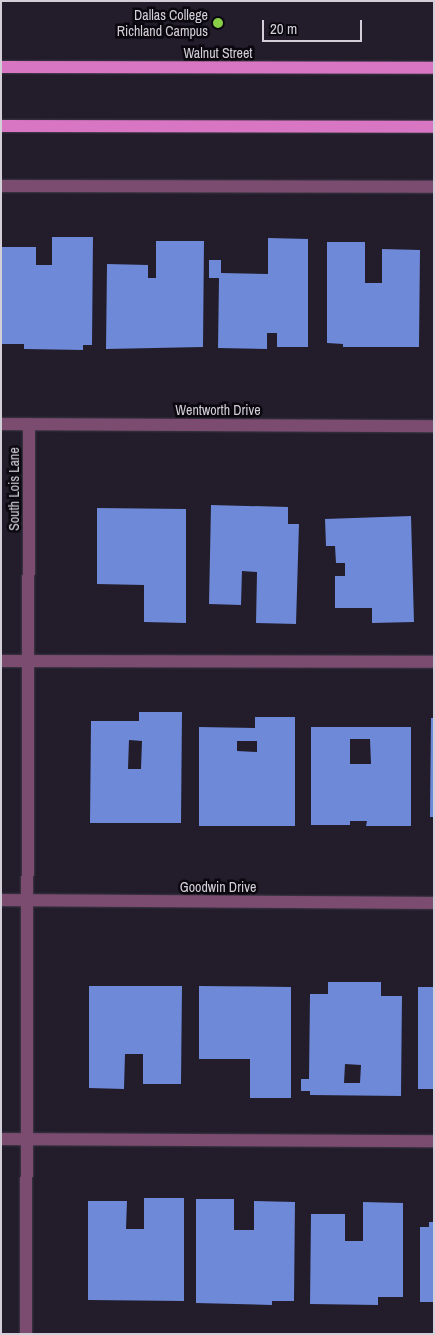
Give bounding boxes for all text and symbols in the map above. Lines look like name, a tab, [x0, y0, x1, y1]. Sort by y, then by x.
place label: Dallas College Richland Campus	[117, 7, 208, 40]
scale bar	[265, 10, 365, 42]
marker: Dallas College Richland Campus	[212, 17, 224, 29]
text: 20 m	[270, 18, 297, 39]
street label: Walnut Street	[183, 45, 253, 61]
street label: Wentworth Drive	[175, 402, 261, 418]
street label: South Lois Lane	[6, 447, 22, 531]
street label: Goodwin Drive	[180, 879, 256, 895]

